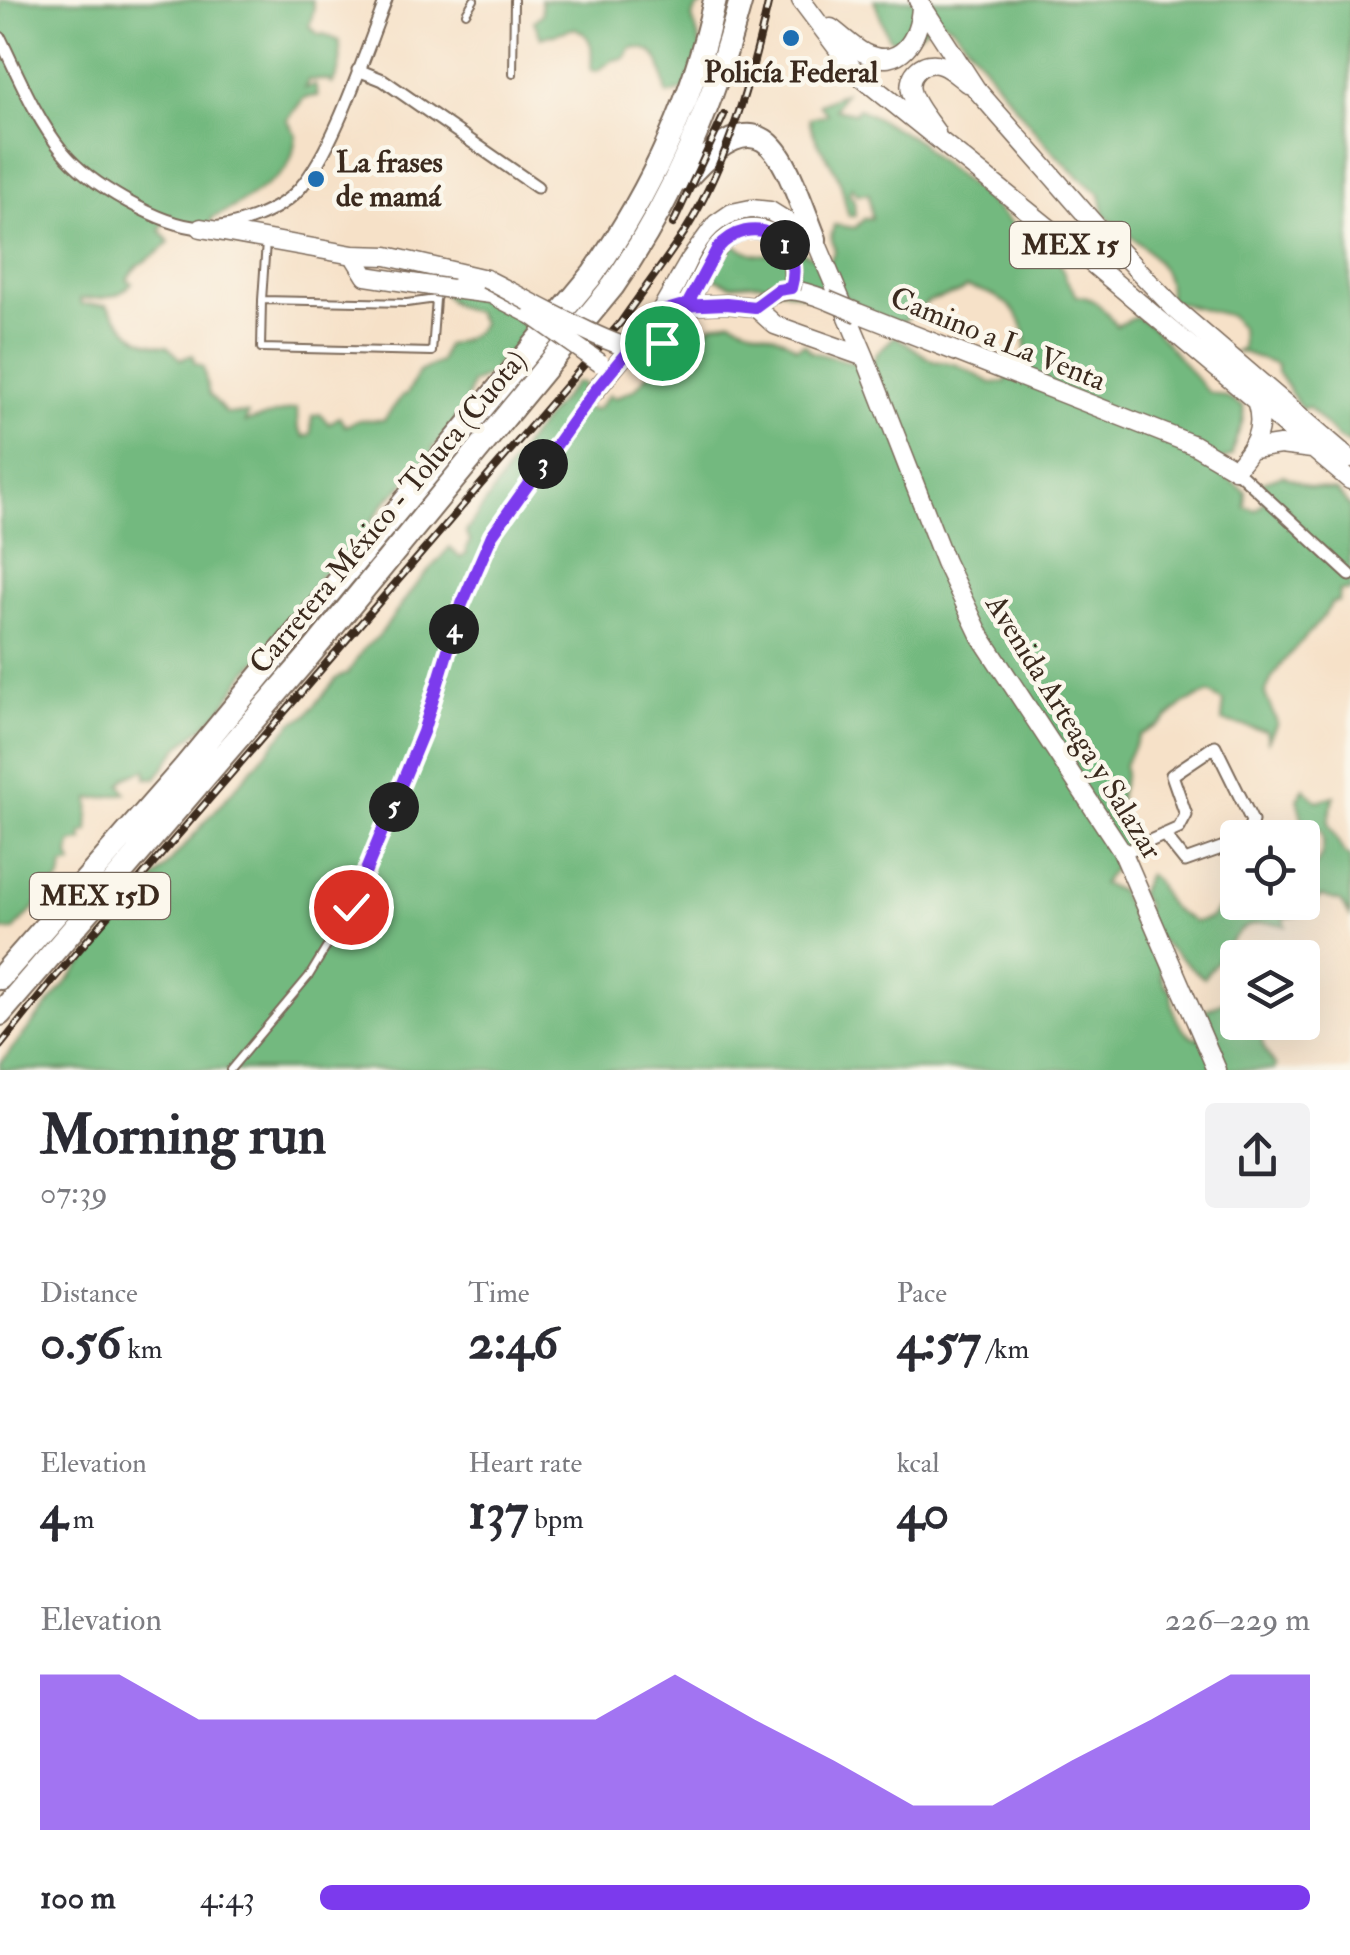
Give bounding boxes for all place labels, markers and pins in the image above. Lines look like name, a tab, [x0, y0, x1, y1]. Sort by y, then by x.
marker: Policía Federal	[780, 27, 802, 49]
place label: Policía Federal	[704, 54, 879, 91]
place label: La frases de mamá	[336, 144, 443, 215]
marker: La frases de mamá	[305, 168, 327, 190]
pin: 1	[760, 220, 810, 270]
pin	[620, 301, 705, 386]
pin: 3	[518, 439, 568, 489]
pin: 4	[429, 604, 479, 654]
pin: 5	[369, 782, 419, 832]
pin	[309, 865, 394, 950]

